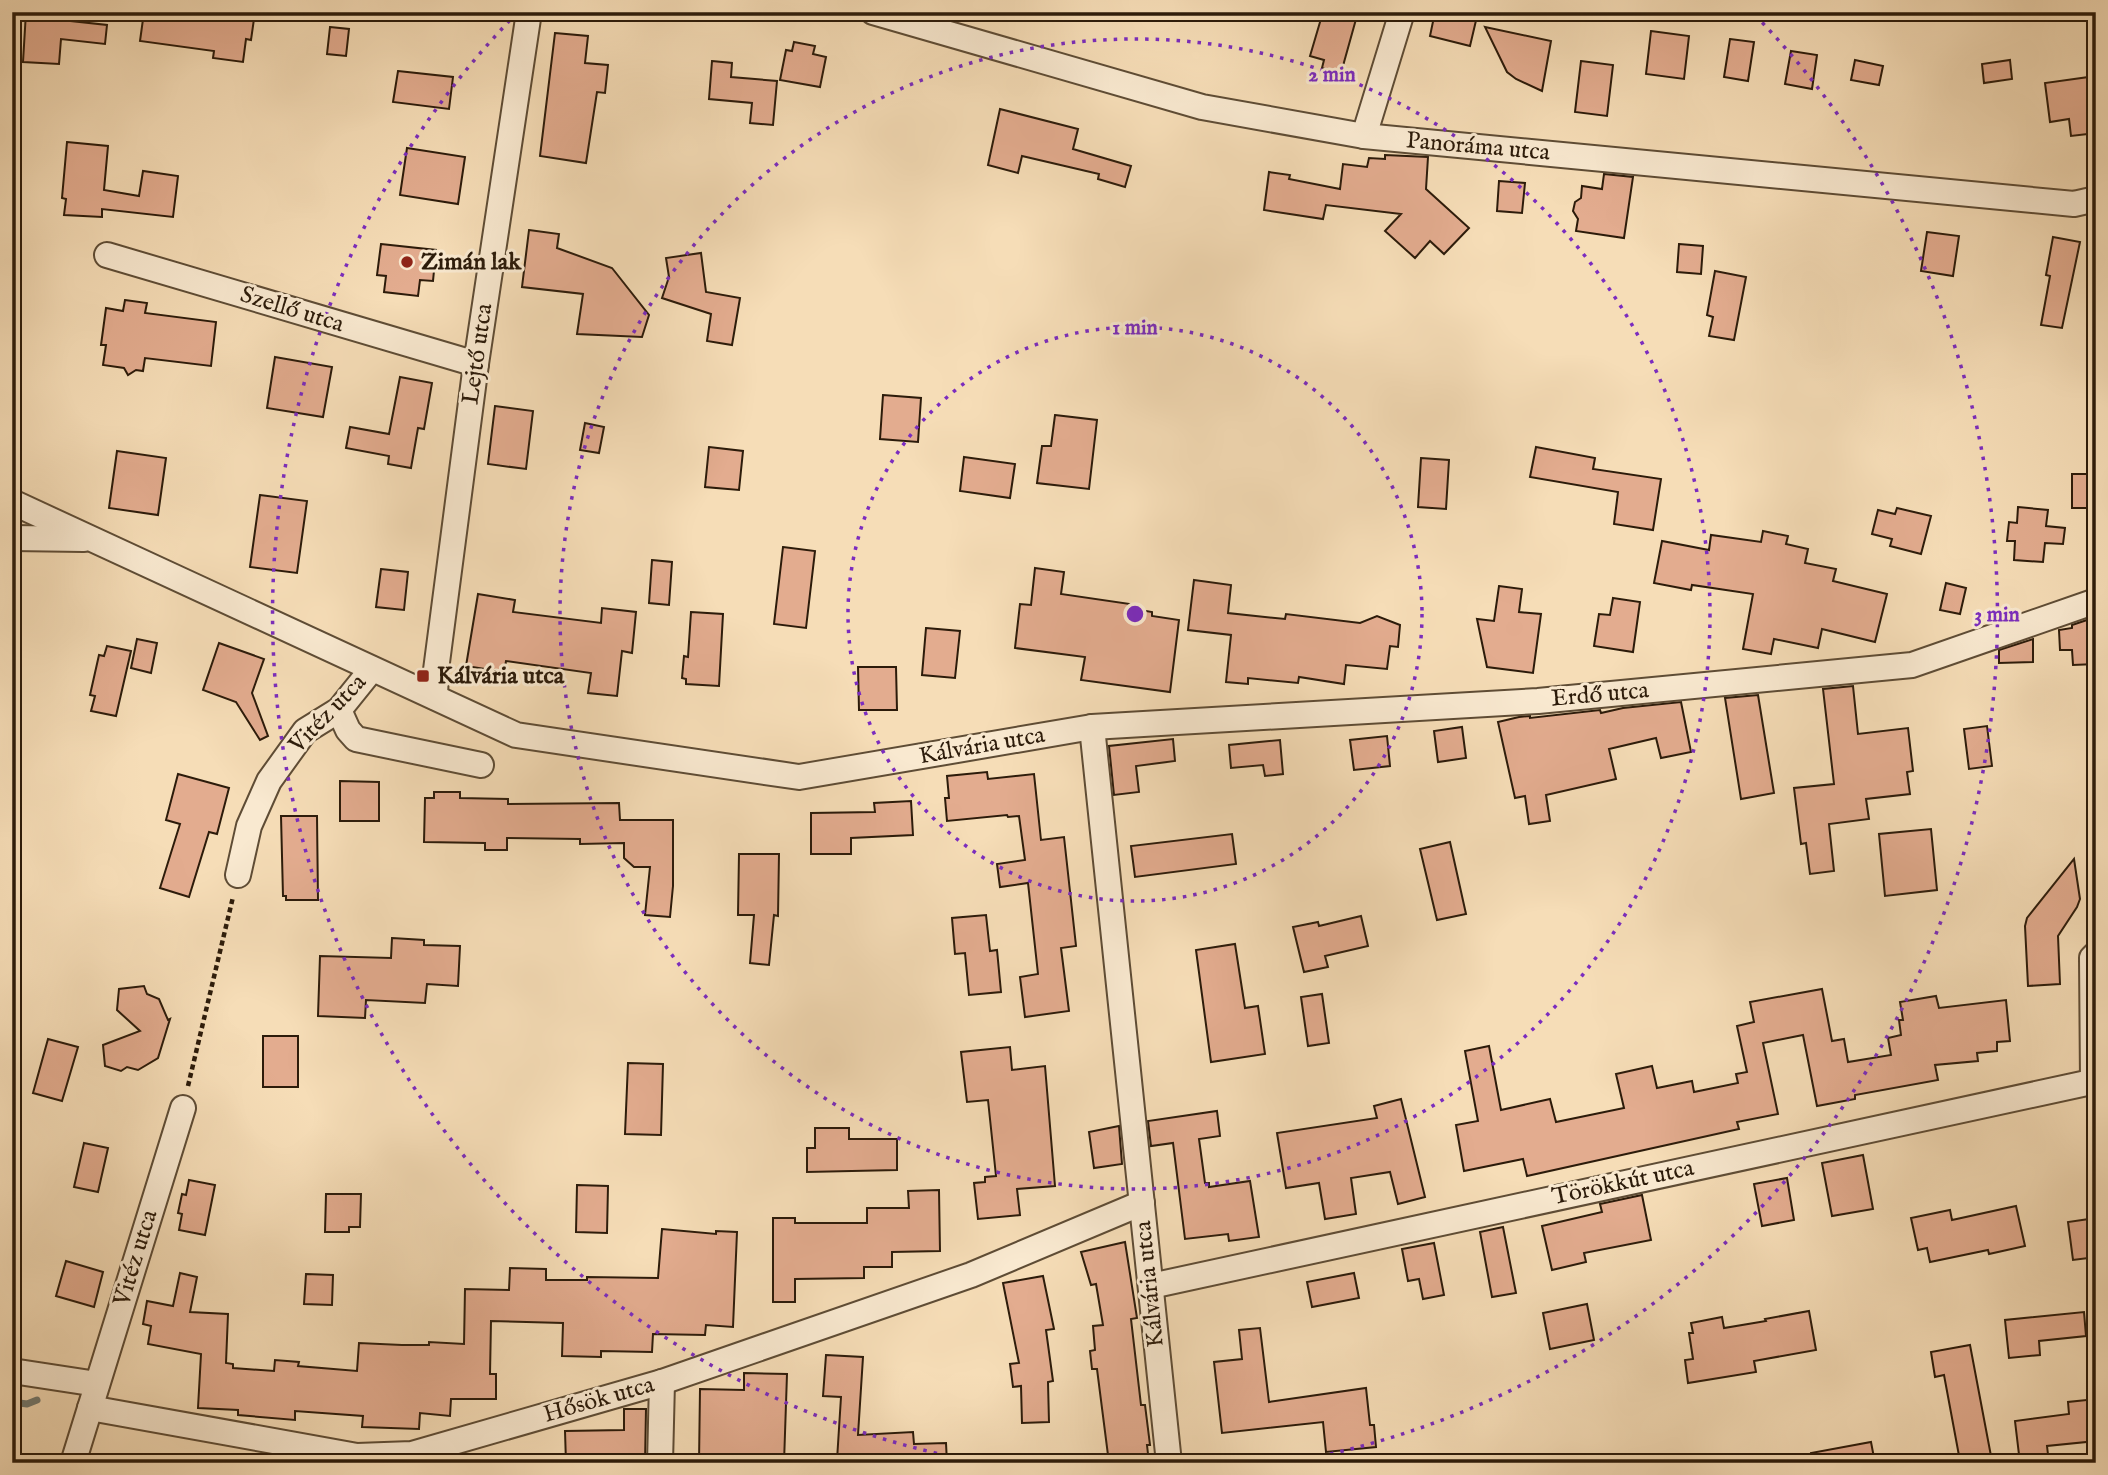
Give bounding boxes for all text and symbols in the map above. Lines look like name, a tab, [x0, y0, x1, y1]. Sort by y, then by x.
text: 2 min	[1308, 62, 1356, 89]
street label: Panoráma utca	[1405, 125, 1552, 169]
place label: Zimán lak	[421, 247, 522, 278]
marker: Zimán lak	[399, 254, 415, 270]
street label: Szellő utca	[236, 280, 348, 341]
street label: Lejtő utca	[456, 301, 501, 406]
text: 1 min	[1112, 315, 1158, 342]
centre of rings	[1123, 602, 1147, 626]
text: 3 min	[1974, 602, 2020, 629]
place label: Kálvária utca	[437, 661, 565, 692]
street label: Vitéz utca	[282, 667, 374, 761]
marker: Kálvária utca	[415, 668, 431, 684]
street label: Erdő utca	[1550, 675, 1651, 715]
street label: Kálvária utca	[917, 720, 1048, 772]
street label: Törökkút utca	[1549, 1153, 1697, 1213]
street label: Vitéz utca	[106, 1206, 165, 1311]
street label: Kálvária utca	[1128, 1219, 1172, 1349]
street label: Hősök utca	[540, 1369, 659, 1431]

